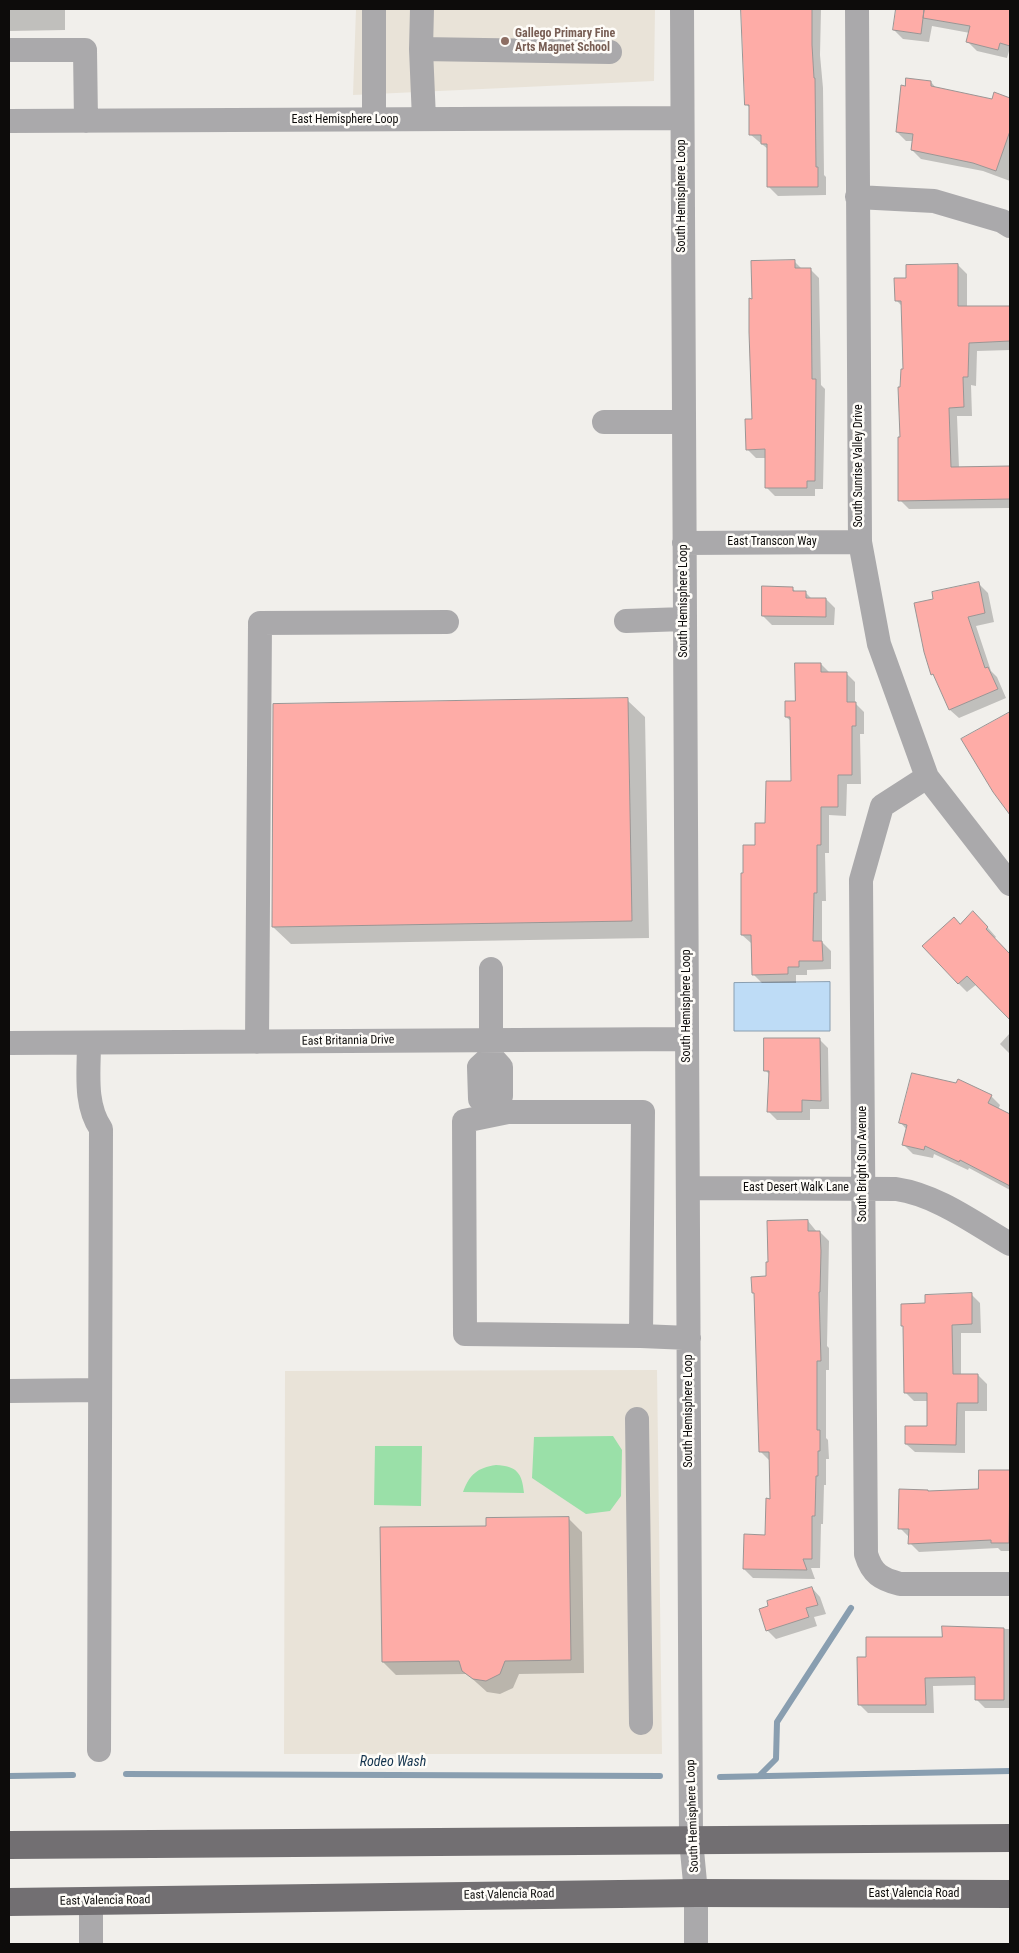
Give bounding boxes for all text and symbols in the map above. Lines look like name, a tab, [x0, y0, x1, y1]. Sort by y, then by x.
place label: Gallego Primary Fine Arts Magnet School	[515, 27, 615, 55]
marker: Gallego Primary Fine Arts Magnet School	[499, 35, 511, 47]
street label: East Hemisphere Loop	[292, 113, 398, 127]
street label: South Hemisphere Loop	[675, 139, 689, 253]
street label: South Sunrise Valley Drive	[852, 404, 866, 528]
street label: East Transcon Way	[727, 535, 817, 549]
street label: South Hemisphere Loop	[677, 544, 691, 658]
street label: South Hemisphere Loop	[680, 949, 694, 1063]
street label: East Britannia Drive	[302, 1033, 394, 1049]
street label: South Bright Sun Avenue	[856, 1106, 870, 1222]
street label: East Desert Walk Lane	[743, 1181, 849, 1195]
street label: South Hemisphere Loop	[682, 1354, 696, 1468]
water label: Rodeo Wash	[360, 1754, 426, 1770]
street label: South Hemisphere Loop	[684, 1759, 702, 1873]
street label: East Valencia Road	[463, 1887, 555, 1903]
street label: East Valencia Road	[869, 1887, 959, 1901]
street label: East Valencia Road	[59, 1893, 151, 1909]

